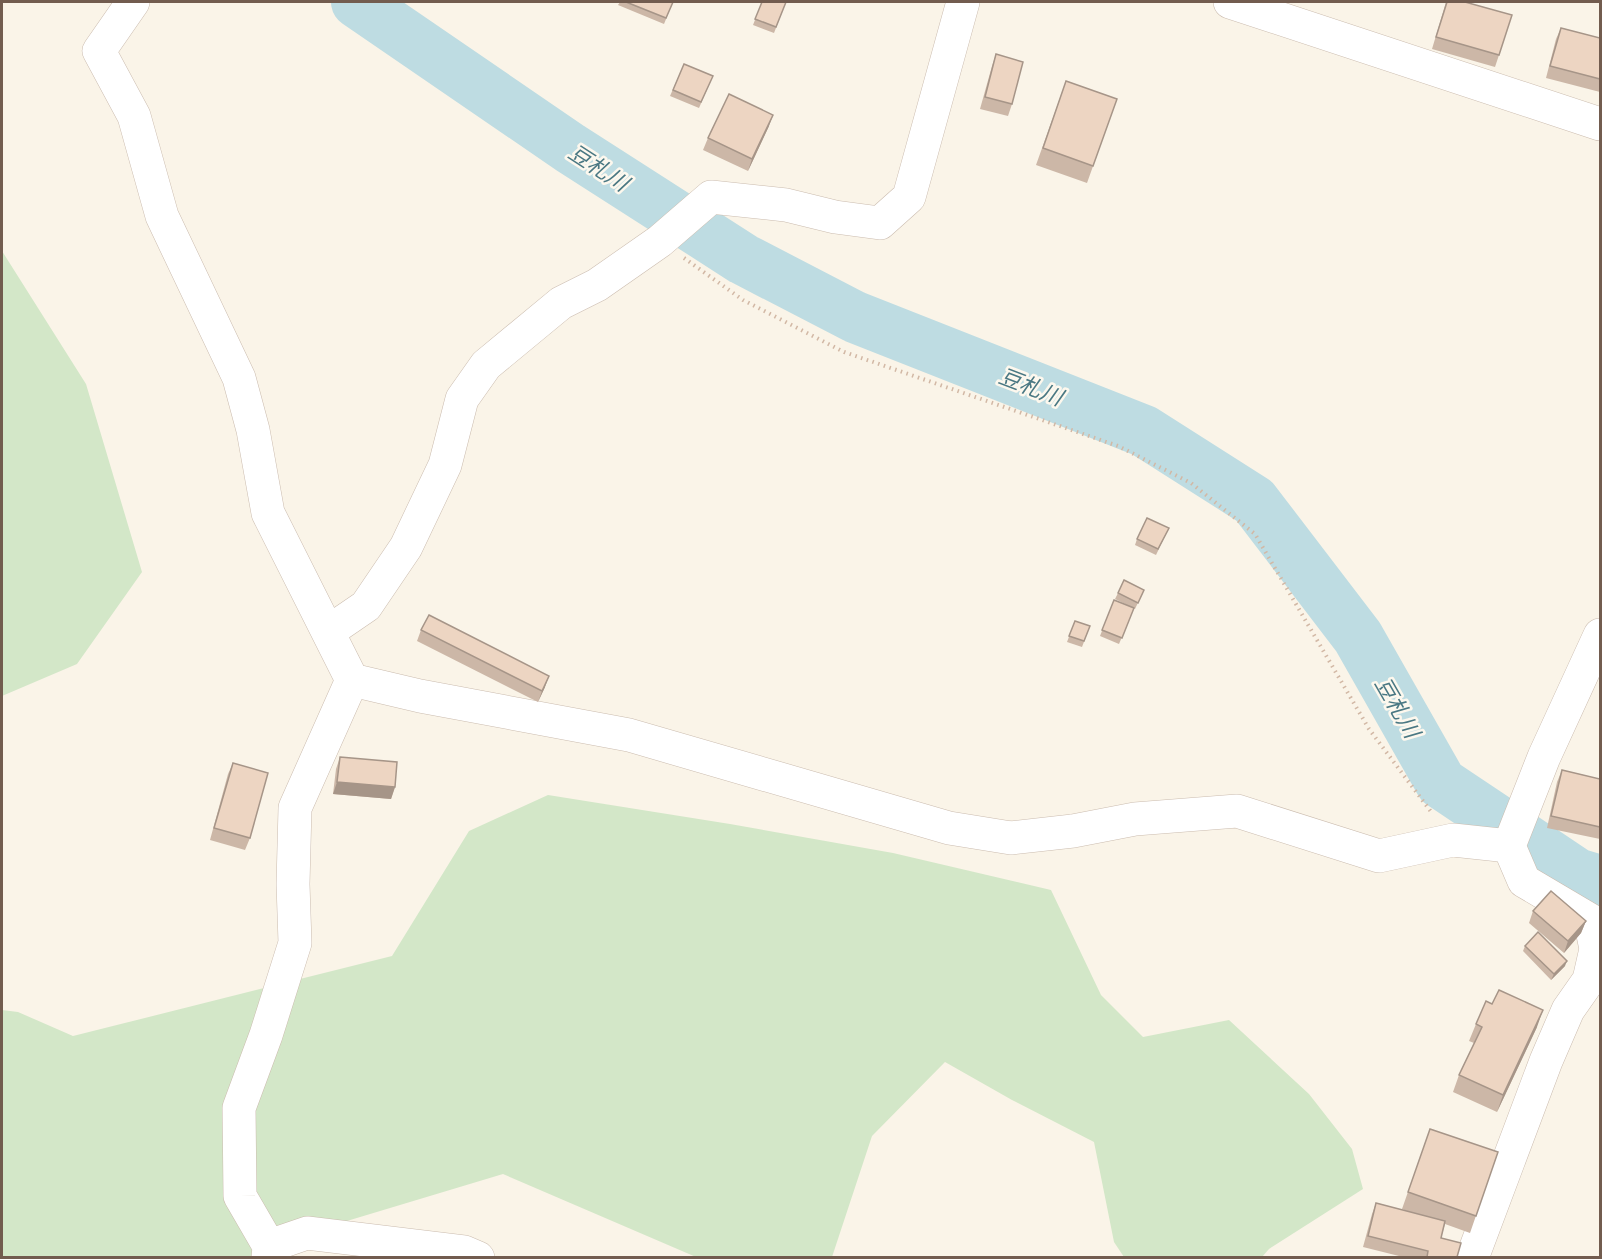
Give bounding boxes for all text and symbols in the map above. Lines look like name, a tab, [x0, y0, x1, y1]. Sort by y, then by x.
water label: 豆札川	[564, 138, 636, 197]
water label: 豆札川	[995, 362, 1069, 411]
water label: 豆札川	[1370, 672, 1427, 744]

